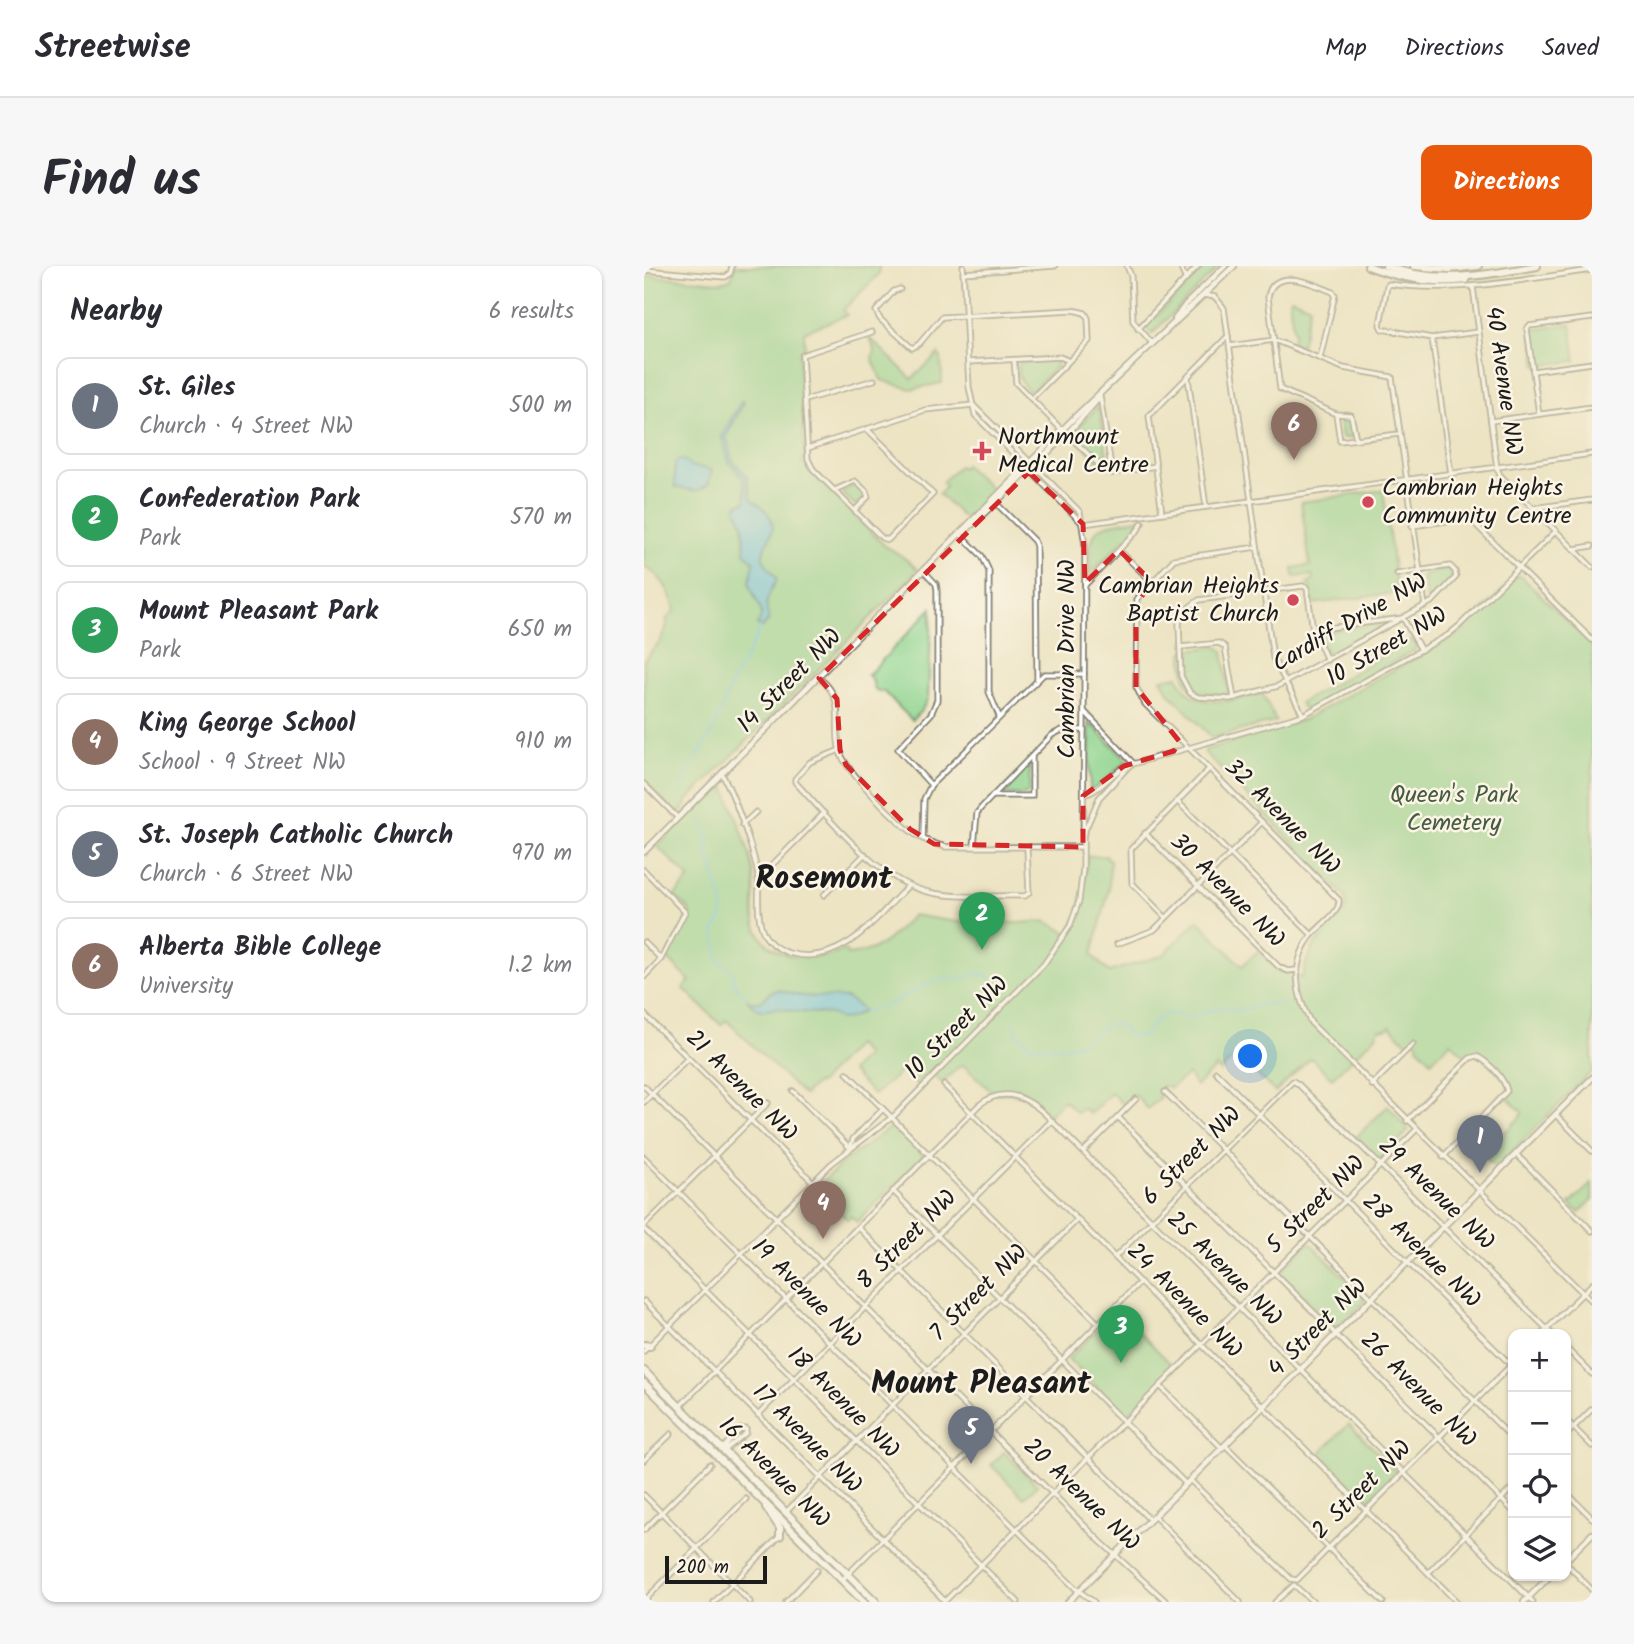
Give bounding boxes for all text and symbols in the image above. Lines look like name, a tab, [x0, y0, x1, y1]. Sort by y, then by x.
text: Streetwise	[35, 22, 191, 75]
text: Map	[1325, 29, 1367, 68]
text: Directions	[1405, 29, 1504, 68]
text: Saved	[1542, 29, 1599, 68]
text: Find us	[42, 143, 200, 221]
button: Directions	[1421, 145, 1592, 220]
text: Nearby	[70, 288, 162, 336]
text: 6 results	[489, 294, 574, 330]
street label: 40 Avenue NW	[1473, 304, 1533, 458]
text: St. Giles	[139, 367, 235, 409]
text: 1	[92, 388, 98, 424]
text: 500 m	[509, 388, 572, 424]
pin: 6	[1271, 402, 1317, 460]
text: Church · 4 Street NW	[139, 409, 353, 445]
place label: Northmount Medical Centre	[998, 418, 1149, 485]
marker: Northmount Medical Centre	[972, 441, 992, 461]
place label: Cambrian Heights Community Centre	[1382, 469, 1572, 536]
text: Confederation Park	[139, 479, 359, 521]
marker: Cambrian Heights Community Centre	[1360, 494, 1376, 510]
text: 2	[88, 500, 102, 536]
text: 570 m	[510, 500, 572, 536]
text: Park	[139, 521, 181, 557]
street label: Cambrian Drive NW	[1048, 559, 1087, 759]
street label: Cardiff Drive NW	[1265, 563, 1435, 683]
place label: Cambrian Heights Baptist Church	[1098, 567, 1279, 634]
text: Mount Pleasant Park	[139, 591, 378, 633]
marker: Cambrian Heights Baptist Church	[1285, 592, 1301, 608]
street label: 10 Street NW	[1319, 596, 1455, 698]
text: 3	[89, 612, 101, 648]
text: 650 m	[508, 612, 572, 648]
street label: 14 Street NW	[728, 619, 852, 743]
text: Park	[139, 633, 181, 669]
text: King George School	[139, 703, 355, 745]
text: 4	[89, 724, 101, 760]
text: 910 m	[515, 724, 572, 760]
text: School · 9 Street NW	[139, 745, 346, 781]
street label: 32 Avenue NW	[1214, 749, 1350, 885]
park label: Queen's Park Cemetery	[1390, 776, 1519, 843]
text: St. Joseph Catholic Church	[139, 815, 453, 857]
street label: 30 Avenue NW	[1160, 824, 1294, 958]
text: 5	[89, 836, 101, 872]
text: 970 m	[511, 836, 572, 872]
district label: Rosemont	[755, 854, 893, 905]
text: Church · 6 Street NW	[139, 857, 353, 893]
pin: 2	[959, 892, 1005, 950]
text: Alberta Bible College	[139, 927, 381, 969]
text: 6	[89, 948, 101, 984]
text: 1.2 km	[508, 948, 572, 984]
street label: 10 Street NW	[896, 967, 1018, 1089]
text: University	[139, 969, 233, 1005]
street label: 21 Avenue NW	[675, 1020, 807, 1152]
your location	[1233, 1039, 1267, 1073]
street label: 6 Street NW	[1133, 1097, 1251, 1215]
pin: 1	[1457, 1115, 1503, 1173]
street label: 29 Avenue NW	[1368, 1128, 1504, 1260]
street label: 5 Street NW	[1257, 1146, 1375, 1264]
street label: 8 Street NW	[847, 1180, 967, 1300]
pin: 4	[800, 1181, 846, 1239]
street label: 28 Avenue NW	[1352, 1184, 1490, 1318]
street label: 25 Avenue NW	[1157, 1202, 1291, 1336]
street label: 19 Avenue NW	[741, 1229, 871, 1359]
street label: 24 Avenue NW	[1116, 1233, 1252, 1369]
street label: 7 Street NW	[921, 1235, 1037, 1351]
street label: 4 Street NW	[1259, 1269, 1377, 1387]
pin: 3	[1098, 1305, 1144, 1363]
street label: 26 Avenue NW	[1350, 1322, 1486, 1458]
map controls	[1508, 1329, 1571, 1581]
button: +	[1508, 1329, 1571, 1392]
street label: 18 Avenue NW	[777, 1337, 909, 1469]
district label: Mount Pleasant	[871, 1359, 1092, 1410]
street label: 17 Avenue NW	[742, 1374, 872, 1504]
button: −	[1508, 1392, 1571, 1455]
pin: 5	[948, 1406, 994, 1464]
street label: 16 Avenue NW	[709, 1408, 839, 1538]
street label: 20 Avenue NW	[1013, 1429, 1149, 1561]
street label: 2 Street NW	[1303, 1431, 1421, 1549]
button: locate	[1508, 1455, 1571, 1518]
button: layers	[1508, 1518, 1571, 1581]
scale bar	[665, 1553, 766, 1585]
text: 200 m	[676, 1553, 729, 1583]

